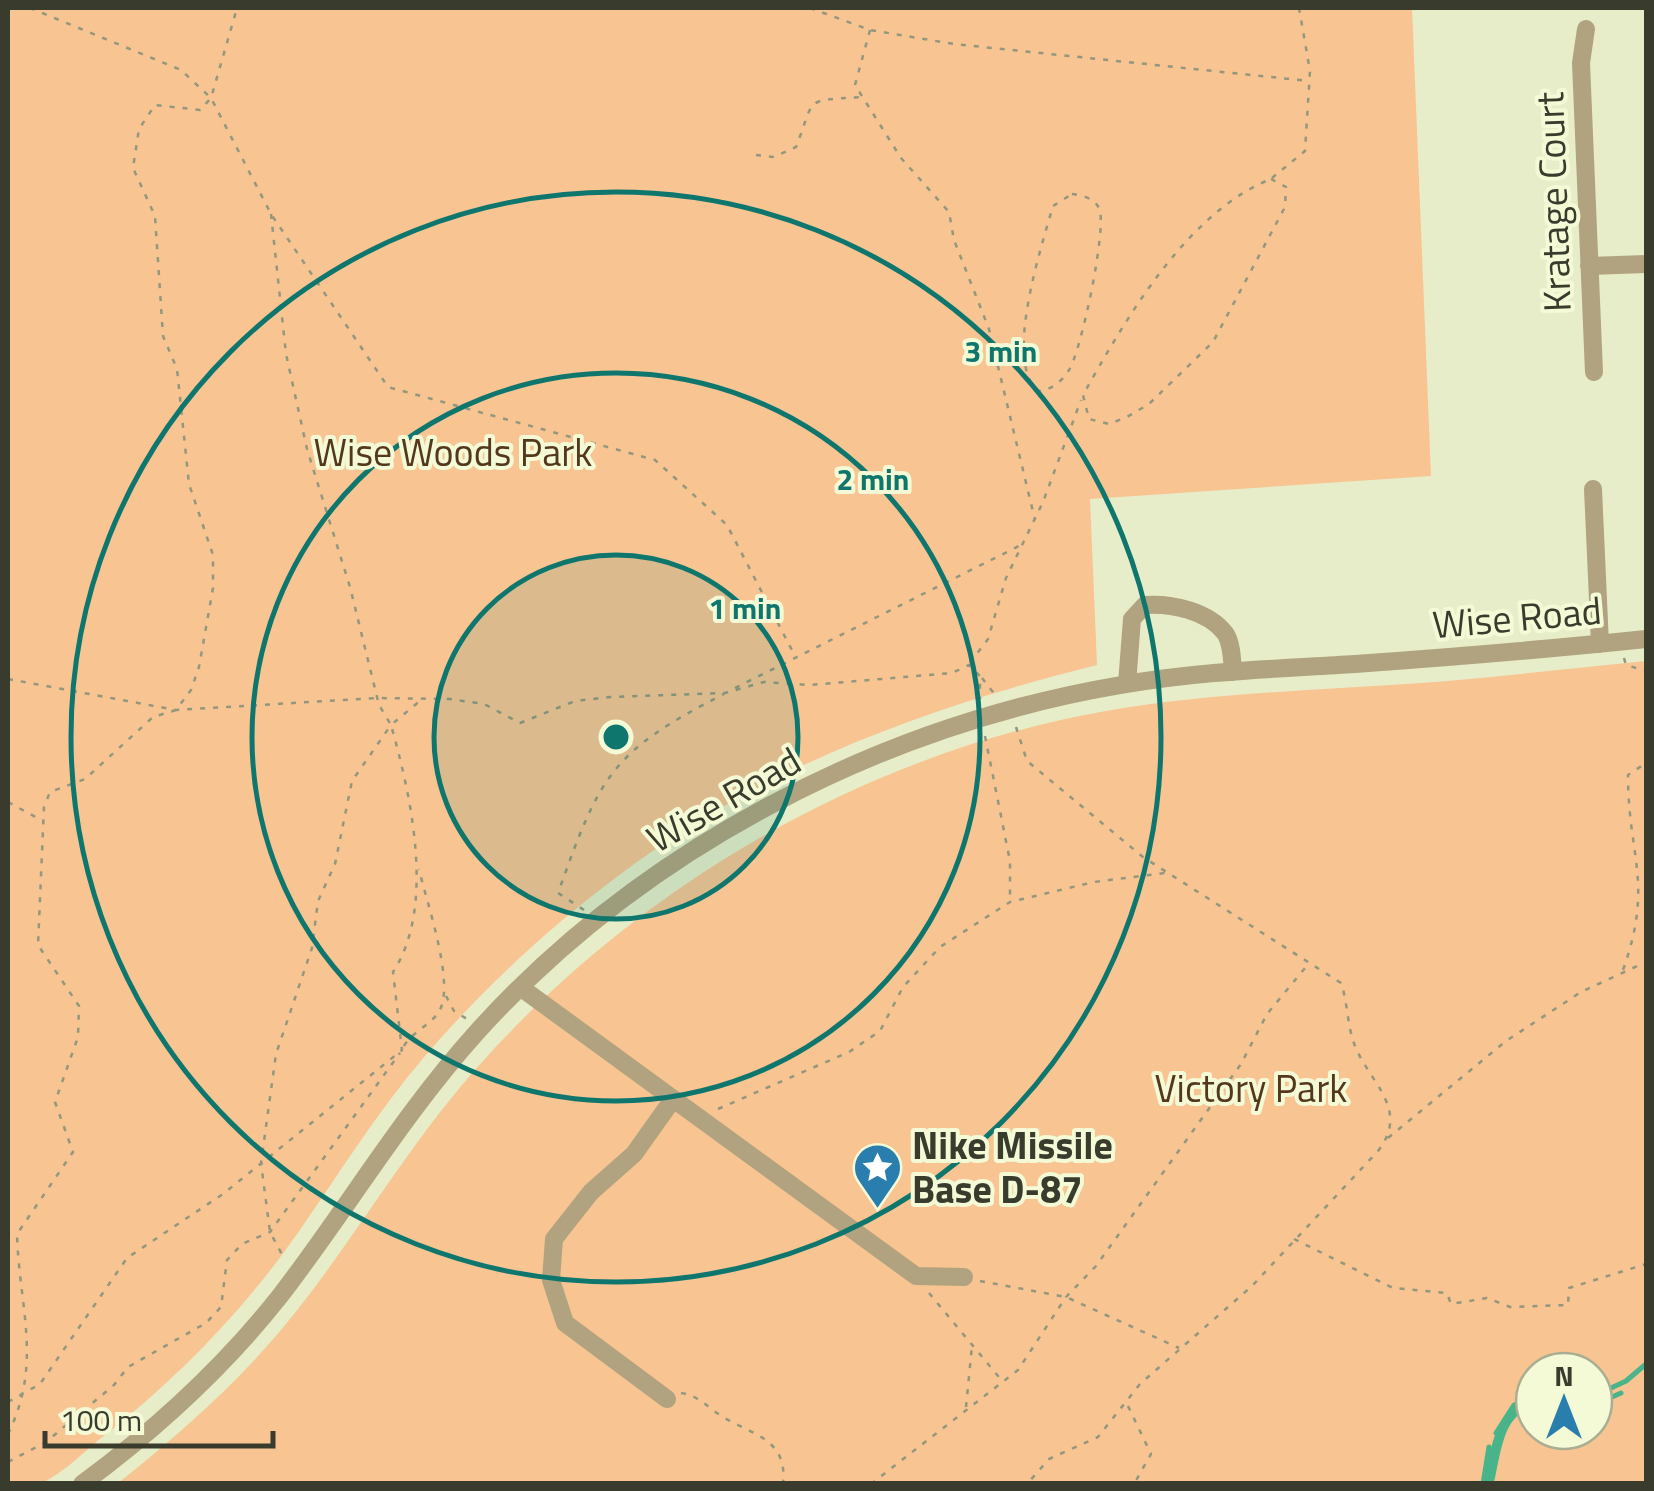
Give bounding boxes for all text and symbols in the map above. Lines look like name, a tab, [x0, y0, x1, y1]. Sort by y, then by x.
street label: Kratage Court	[1520, 91, 1586, 313]
text: 3 min	[965, 328, 1037, 374]
park label: Wise Woods Park	[313, 423, 593, 481]
text: 2 min	[837, 456, 909, 502]
street label: Wise Road	[1430, 581, 1604, 653]
text: 1 min	[709, 585, 781, 631]
centre of rings	[598, 719, 634, 755]
street label: Wise Road	[636, 732, 811, 867]
park label: Victory Park	[1154, 1059, 1348, 1117]
place label: Nike Missile Base D-87	[912, 1116, 1113, 1218]
place icon: Nike Missile Base D-87	[851, 1142, 903, 1210]
north arrow	[1514, 1351, 1614, 1451]
text: N	[1554, 1354, 1574, 1397]
scale bar	[45, 1386, 272, 1448]
text: 100 m	[60, 1397, 142, 1443]

